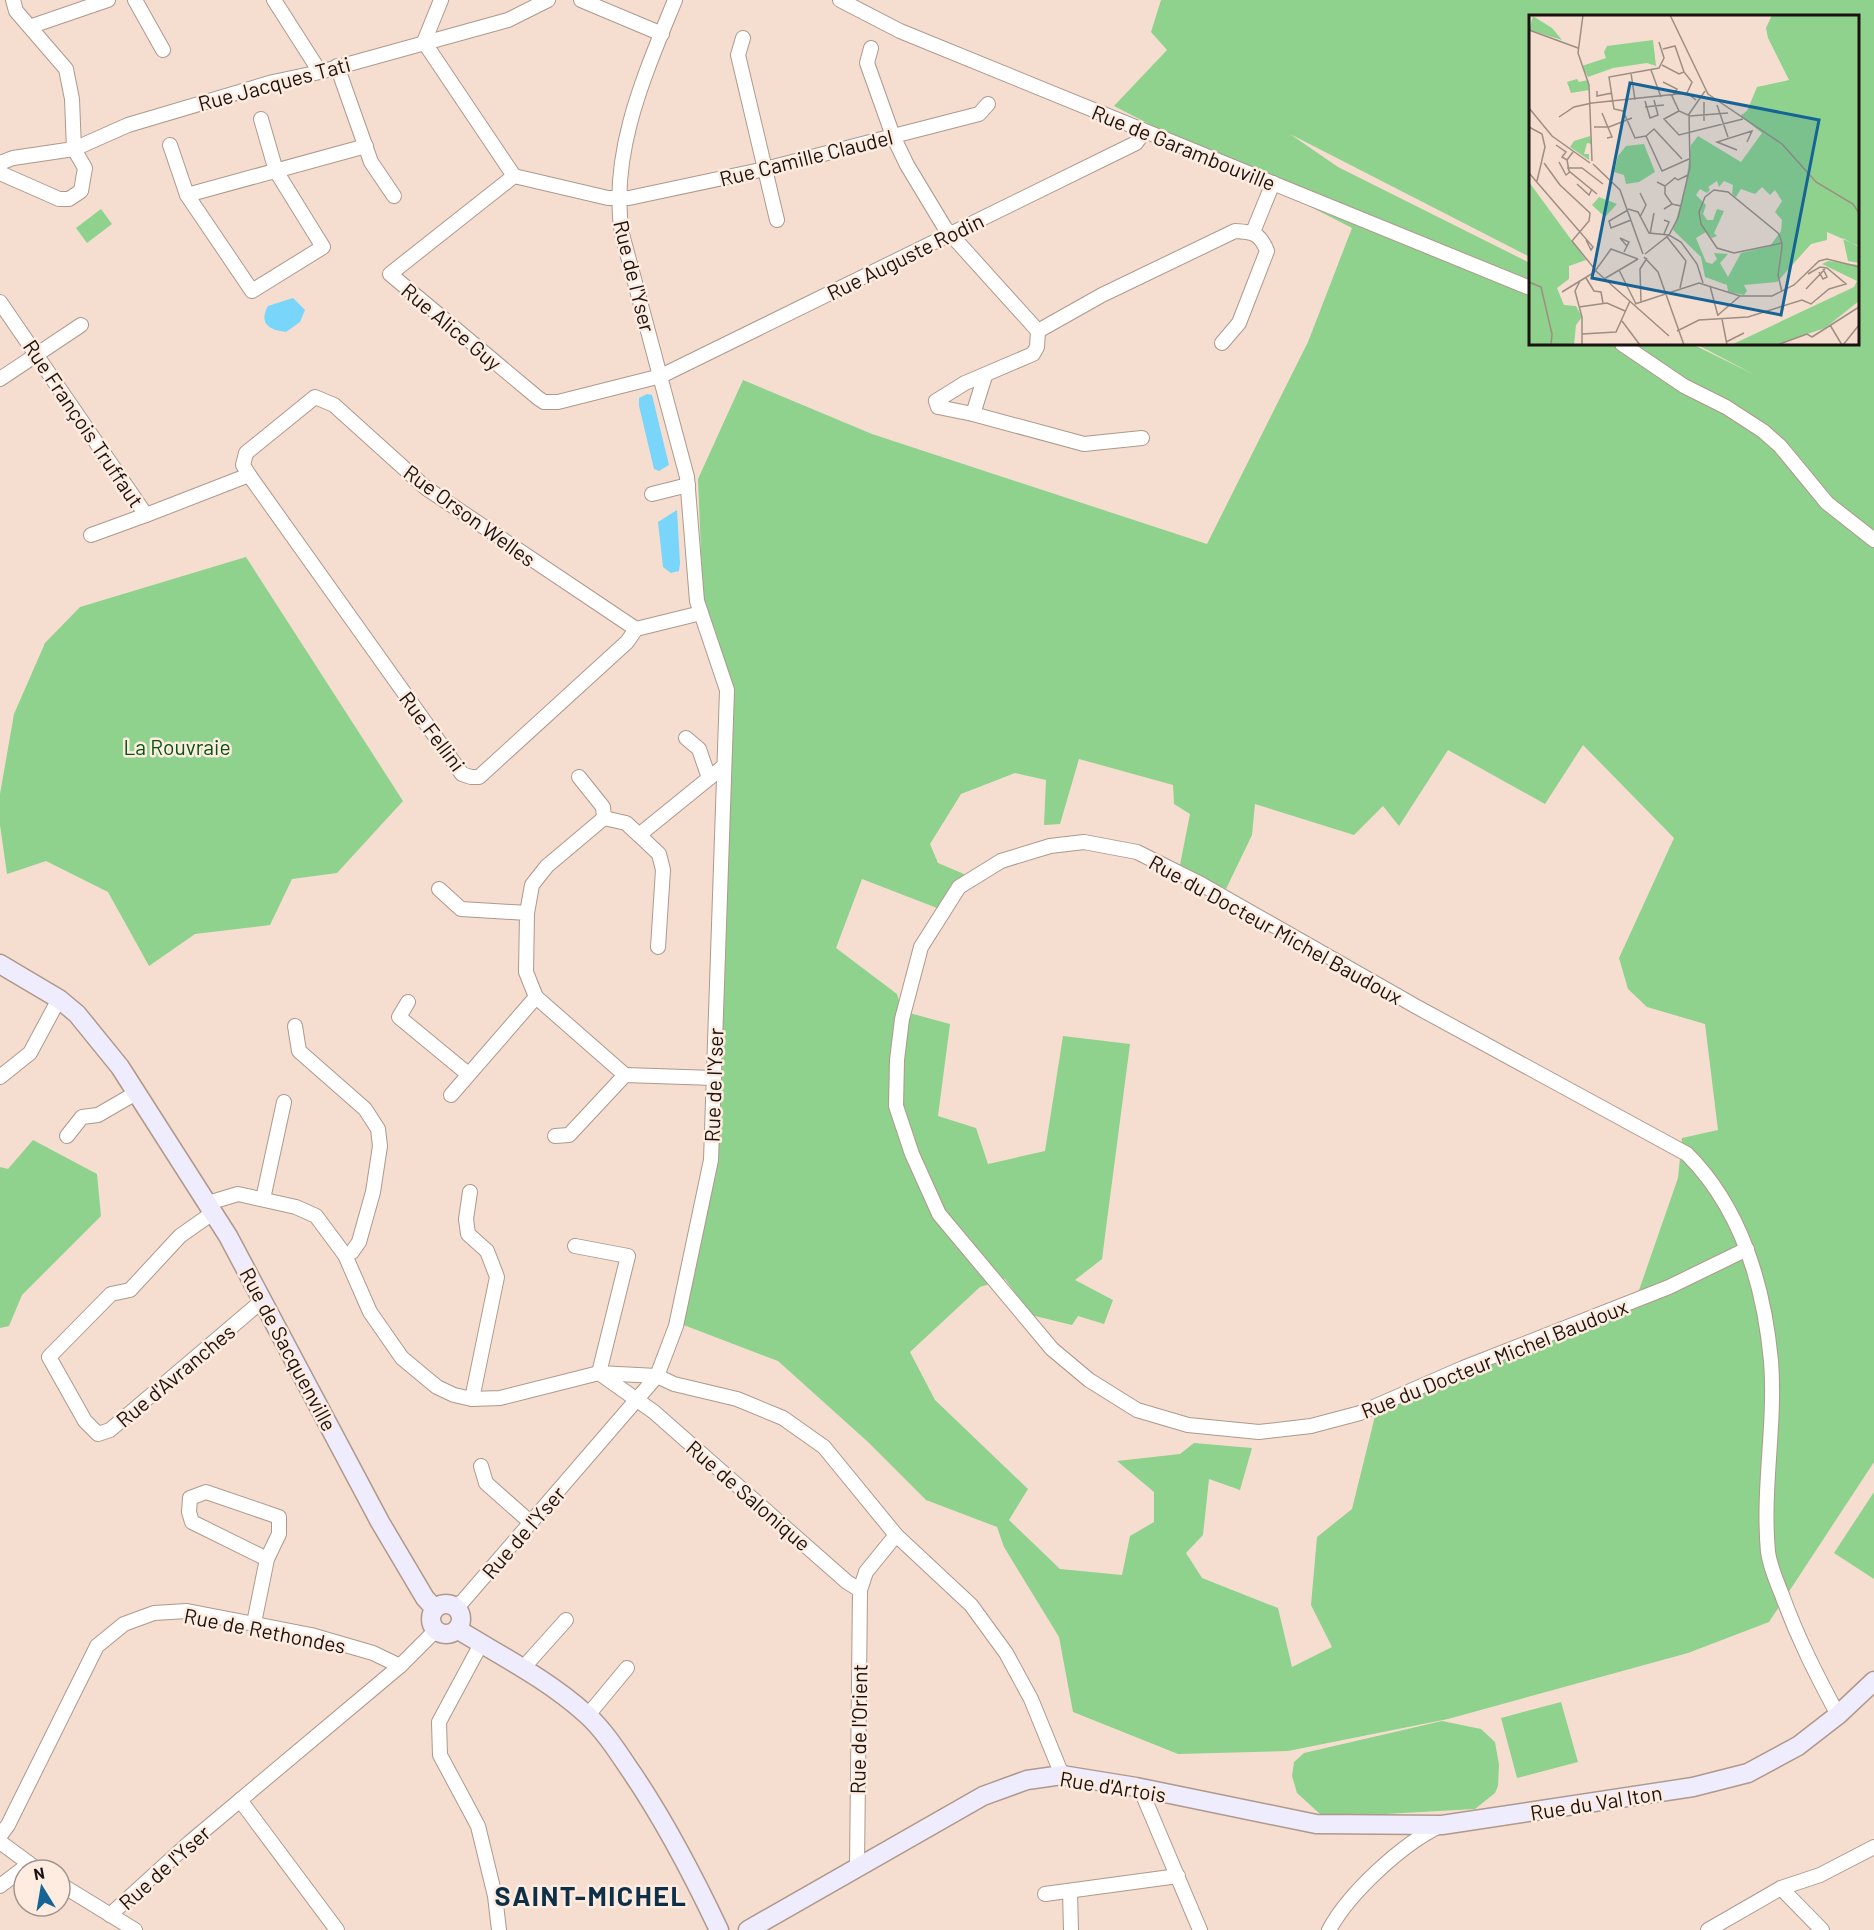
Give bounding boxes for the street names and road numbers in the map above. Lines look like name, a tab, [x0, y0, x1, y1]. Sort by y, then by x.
street label: Rue Jacques Tati	[195, 51, 353, 115]
street label: Rue de Garambouville	[1089, 99, 1279, 195]
street label: Rue Camille Claudel	[717, 123, 895, 191]
street label: Rue Auguste Rodin	[823, 207, 987, 305]
street label: Rue de l'Yser	[609, 218, 661, 335]
street label: Rue Alice Guy	[397, 277, 507, 375]
street label: Rue François Truffaut	[19, 335, 149, 511]
street label: Rue Orson Welles	[399, 459, 541, 571]
street label: Rue Fellini	[395, 686, 471, 776]
street label: Rue du Docteur Michel Baudoux	[1145, 849, 1407, 1009]
street label: Rue de l'Yser	[699, 1027, 727, 1143]
street label: Rue de Sacquenville	[235, 1263, 343, 1435]
street label: Rue du Docteur Michel Baudoux	[1357, 1293, 1631, 1423]
street label: Rue d'Avranches	[111, 1318, 239, 1432]
street label: Rue de Salonique	[682, 1434, 816, 1556]
street label: Rue de l'Yser	[476, 1480, 570, 1583]
street label: Rue de Rethondes	[182, 1602, 348, 1658]
street label: Rue de l'Orient	[844, 1664, 872, 1794]
street label: Rue d'Artois	[1058, 1765, 1168, 1807]
street label: Rue du Val Iton	[1528, 1779, 1664, 1825]
street label: Rue de l'Yser	[113, 1819, 215, 1915]

